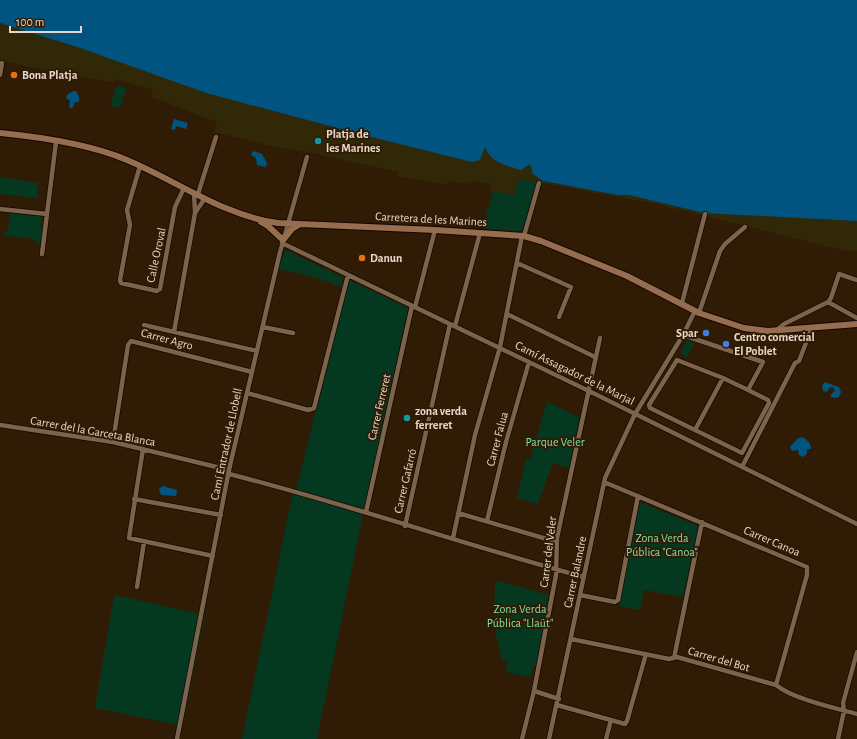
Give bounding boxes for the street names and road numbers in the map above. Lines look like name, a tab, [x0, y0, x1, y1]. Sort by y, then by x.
street label: Carretera de les Marines	[375, 210, 487, 228]
street label: Calle Oroval	[144, 226, 168, 284]
street label: Carrer Agro	[140, 326, 194, 352]
street label: Camí Assagador de la Marjal	[513, 339, 637, 408]
street label: Carrer Ferreret	[366, 373, 392, 441]
street label: Camí Entrador de Llobell	[208, 387, 244, 501]
street label: Carrer Falua	[484, 410, 510, 468]
street label: Carrer del la Garceta Blanca	[29, 414, 157, 448]
street label: Carrer Gafarró	[392, 447, 418, 514]
street label: Carrer del Veler	[538, 516, 558, 588]
street label: Carrer Canoa	[742, 524, 802, 558]
street label: Carrer Balandre	[562, 535, 588, 609]
street label: Carrer del Bot	[687, 644, 751, 674]

